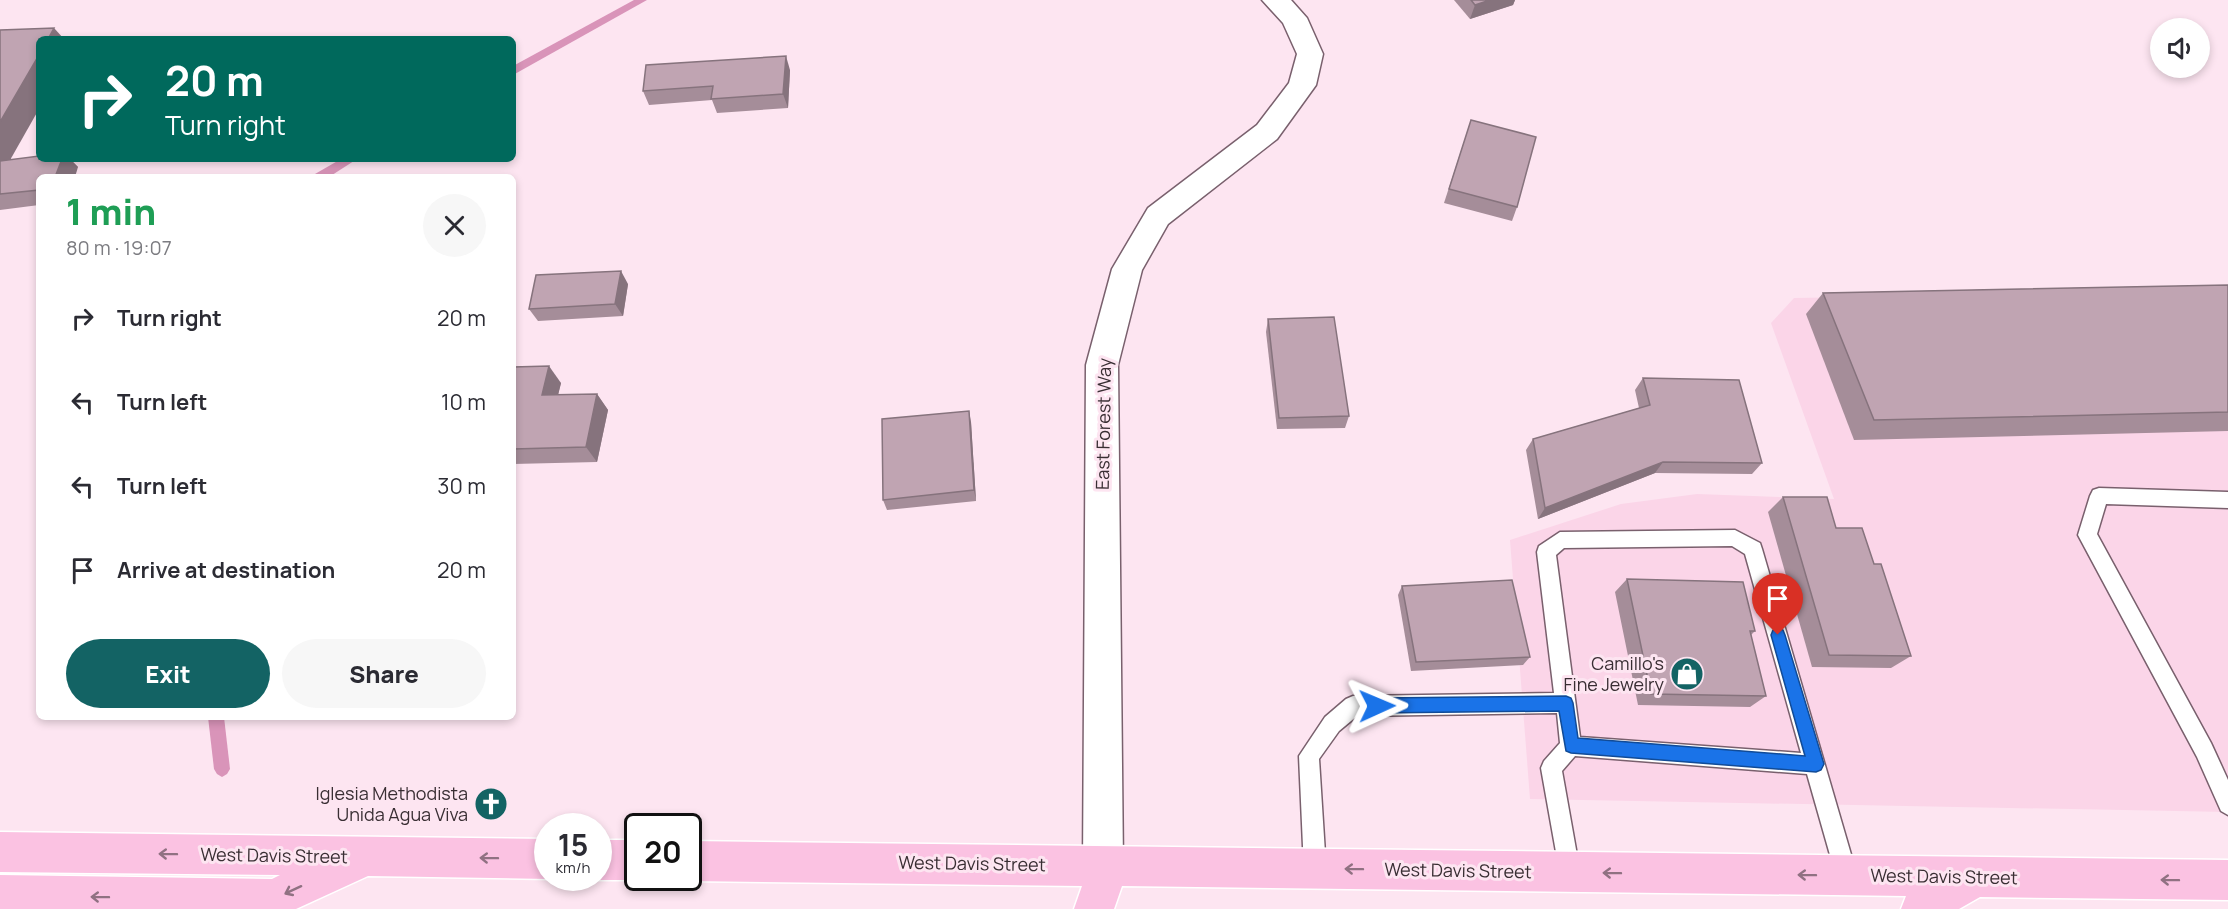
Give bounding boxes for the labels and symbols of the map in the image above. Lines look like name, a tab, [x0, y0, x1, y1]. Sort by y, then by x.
street label: East Forest Way	[1090, 357, 1116, 490]
pin	[1752, 573, 1803, 635]
place label: Camillo's Fine Jewelry	[1563, 651, 1664, 696]
shop icon: Camillo's Fine Jewelry	[1669, 656, 1705, 692]
position arrow	[1345, 674, 1409, 738]
place label: Iglesia Methodista Unida Agua Viva	[315, 781, 468, 826]
church icon: Iglesia Methodista Unida Agua Viva	[473, 786, 509, 822]
speed limit sign: 20	[624, 813, 702, 891]
street label: West Davis Street	[200, 842, 348, 868]
one-way arrow	[159, 848, 179, 860]
street label: West Davis Street	[898, 850, 1046, 876]
one-way arrow	[480, 852, 500, 864]
street label: West Davis Street	[1384, 857, 1532, 883]
one-way arrow	[1344, 863, 1364, 875]
street label: West Davis Street	[1870, 863, 2018, 889]
one-way arrow	[1602, 867, 1622, 878]
one-way arrow	[1797, 869, 1817, 881]
one-way arrow	[2160, 874, 2180, 885]
one-way arrow	[285, 885, 303, 897]
one-way arrow	[91, 891, 111, 902]

